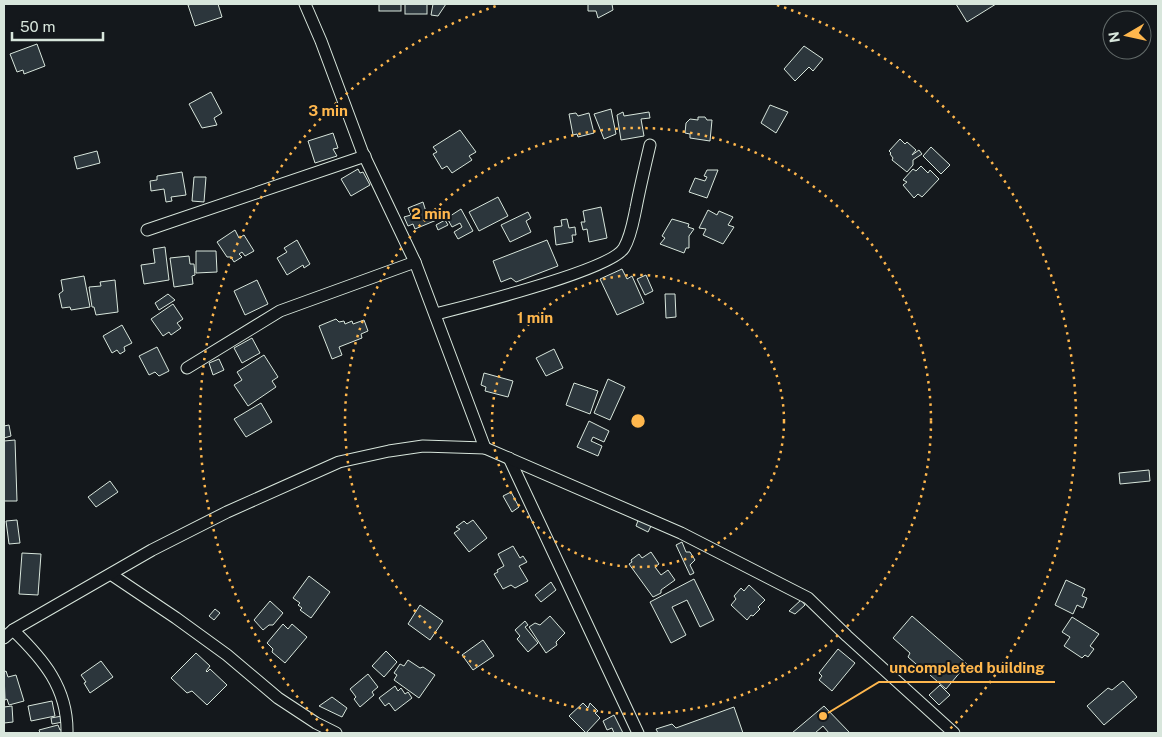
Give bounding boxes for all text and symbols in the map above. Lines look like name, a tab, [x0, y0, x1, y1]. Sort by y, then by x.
scale bar	[12, 10, 104, 42]
north arrow	[1102, 10, 1152, 60]
text: 50 m	[20, 18, 55, 35]
text: N	[1105, 30, 1123, 44]
text: 3 min	[308, 102, 348, 119]
text: 2 min	[411, 205, 451, 222]
text: 1 min	[517, 309, 553, 326]
centre of rings	[629, 412, 647, 430]
callout: uncompleted building	[879, 652, 1055, 682]
text: uncompleted building	[889, 659, 1045, 676]

